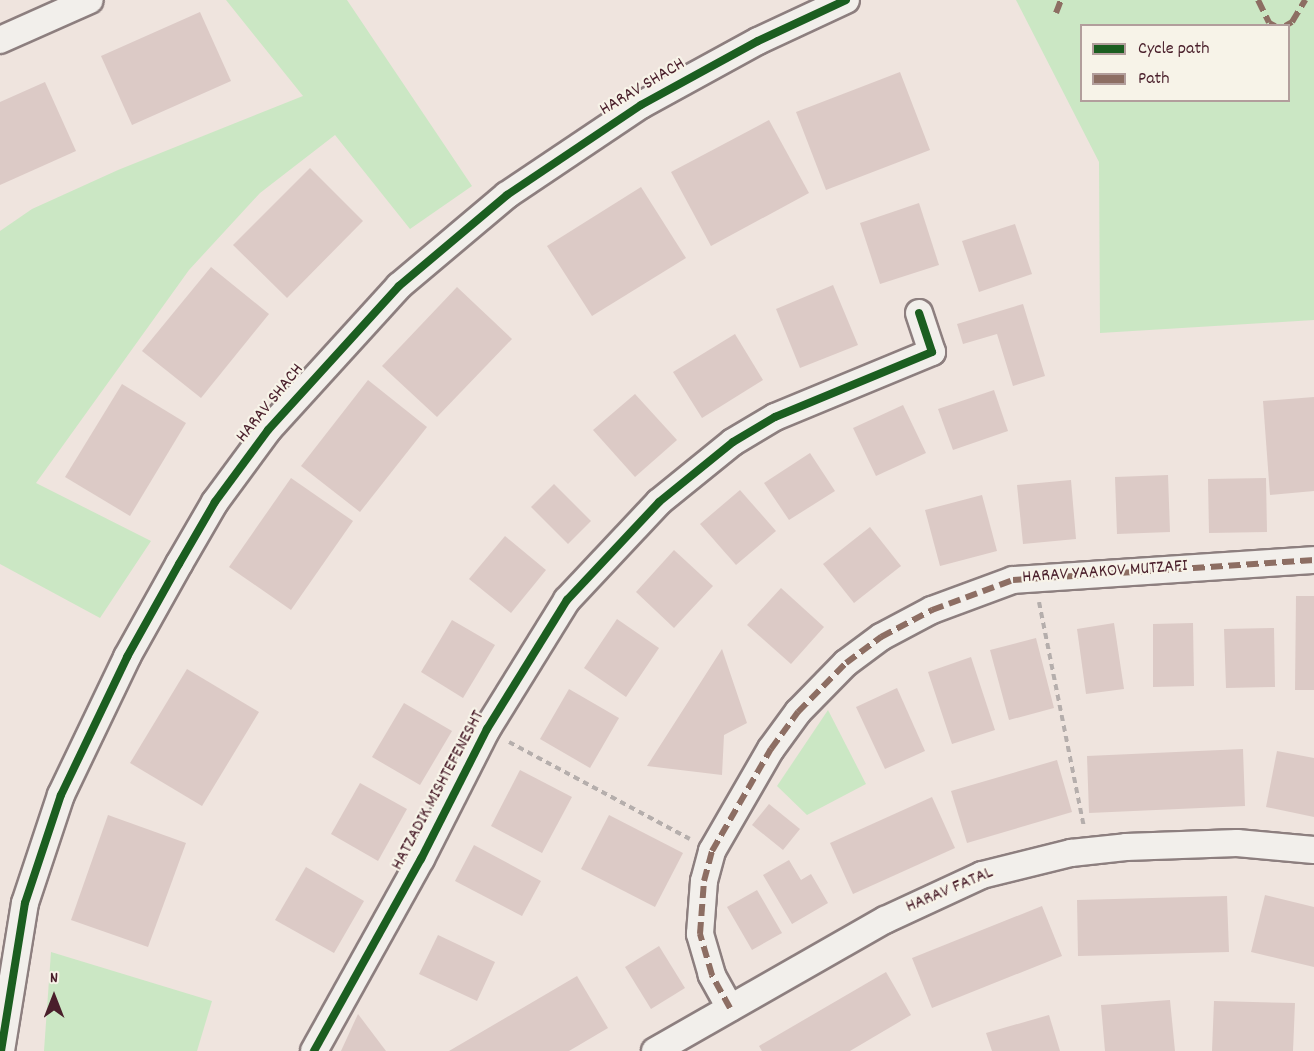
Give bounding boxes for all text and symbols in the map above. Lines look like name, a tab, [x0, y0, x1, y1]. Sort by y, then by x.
legend	[1080, 24, 1290, 102]
text: Cycle path	[1138, 37, 1209, 62]
street label: HARAV SHACH	[597, 54, 689, 122]
text: Path	[1138, 67, 1170, 92]
street label: HARAV SHACH	[233, 360, 309, 448]
street label: HARAV YAAKOV MUTZAFI	[1022, 556, 1188, 590]
street label: HATZADIK MISHTEFENESHT	[388, 708, 490, 874]
street label: HARAV FATAL	[903, 863, 997, 919]
north arrow	[24, 967, 84, 1027]
text: N	[50, 967, 58, 990]

